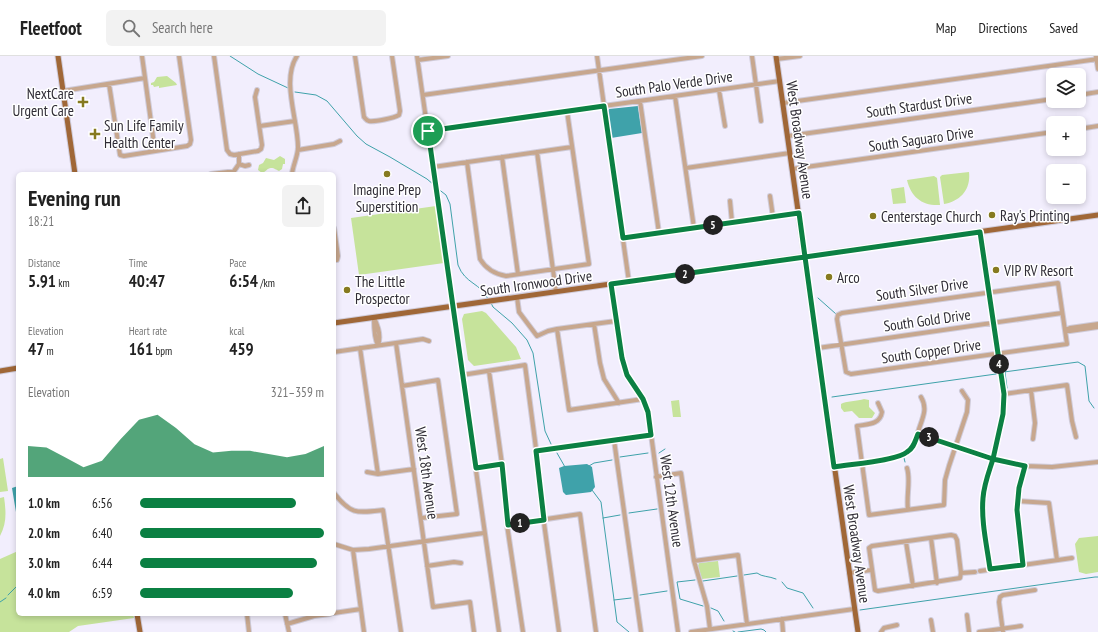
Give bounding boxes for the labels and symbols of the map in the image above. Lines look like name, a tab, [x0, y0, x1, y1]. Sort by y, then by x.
street label: South Palo Verde Drive	[614, 66, 734, 102]
street label: West Broadway Avenue	[782, 80, 818, 200]
place label: NextCare Urgent Care	[13, 84, 74, 120]
street label: South Stardust Drive	[865, 88, 973, 122]
marker: NextCare Urgent Care	[77, 96, 89, 108]
pin	[411, 114, 445, 148]
place label: Sun Life Family Health Center	[104, 116, 184, 152]
street label: South Saguaro Drive	[867, 122, 975, 156]
marker: Sun Life Family Health Center	[89, 128, 101, 140]
marker: Imagine Prep Superstition	[382, 169, 392, 179]
place label: Imagine Prep Superstition	[353, 180, 421, 216]
place label: Ray's Printing	[1000, 206, 1070, 225]
place label: Centerstage Church	[881, 207, 982, 226]
marker: Ray's Printing	[987, 210, 997, 220]
marker: Centerstage Church	[868, 211, 878, 221]
pin: 5	[703, 215, 723, 235]
place label: VIP RV Resort	[1003, 261, 1073, 280]
pin: 2	[675, 264, 695, 284]
marker: VIP RV Resort	[991, 265, 1001, 275]
street label: South Ironwood Drive	[479, 266, 593, 300]
place label: Arco	[837, 268, 860, 287]
place label: The Little Prospector	[355, 272, 410, 308]
marker: Arco	[824, 272, 834, 282]
street label: South Silver Drive	[875, 273, 969, 305]
marker: The Little Prospector	[342, 285, 352, 295]
street label: South Gold Drive	[882, 304, 972, 336]
street label: South Copper Drive	[880, 335, 982, 367]
pin: 4	[989, 354, 1009, 374]
street label: West 18th Avenue	[411, 426, 443, 520]
pin: 3	[919, 427, 939, 447]
street label: West 12th Avenue	[656, 454, 688, 548]
street label: West Broadway Avenue	[839, 484, 875, 604]
pin: 1	[510, 513, 530, 533]

